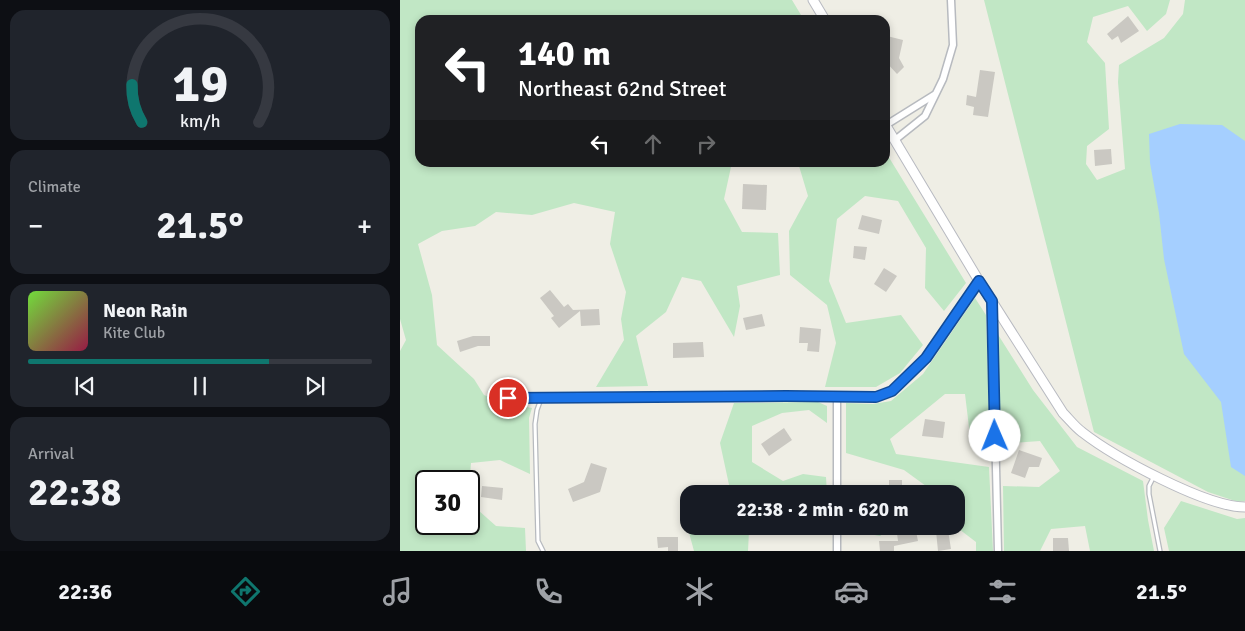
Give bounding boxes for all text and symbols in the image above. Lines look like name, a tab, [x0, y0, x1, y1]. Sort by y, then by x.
text: 140 m	[518, 32, 611, 75]
icon: left	[435, 35, 500, 100]
text: 19	[172, 52, 228, 116]
text: Northeast 62nd Street	[518, 75, 727, 102]
text: km/h	[180, 110, 220, 132]
icon: left	[586, 130, 614, 158]
icon: ahead	[639, 130, 667, 158]
icon: right	[692, 130, 720, 158]
text: Climate	[28, 177, 81, 197]
text: 21.5°	[156, 202, 244, 249]
text: −	[28, 209, 43, 243]
text: +	[357, 209, 372, 243]
text: Neon Rain	[103, 299, 188, 323]
text: Kite Club	[103, 323, 165, 343]
icon: previous	[71, 372, 99, 400]
icon: pause	[186, 372, 214, 400]
icon: next	[301, 372, 329, 400]
pin	[487, 377, 529, 419]
icon: arrive	[494, 384, 522, 412]
position arrow	[968, 409, 1020, 461]
text: Arrival	[28, 444, 74, 464]
text: 22:38	[28, 469, 121, 516]
speed limit sign: 30	[415, 470, 480, 535]
text: 22:38 · 2 min · 620 m	[736, 498, 909, 522]
icon: directions	[228, 574, 263, 609]
icon: music	[380, 574, 415, 609]
icon: phone	[531, 574, 566, 609]
icon: climate	[682, 574, 717, 609]
icon: car	[834, 574, 869, 609]
icon: filters	[985, 574, 1020, 609]
text: 22:36	[58, 578, 112, 605]
text: 21.5°	[1136, 578, 1187, 605]

